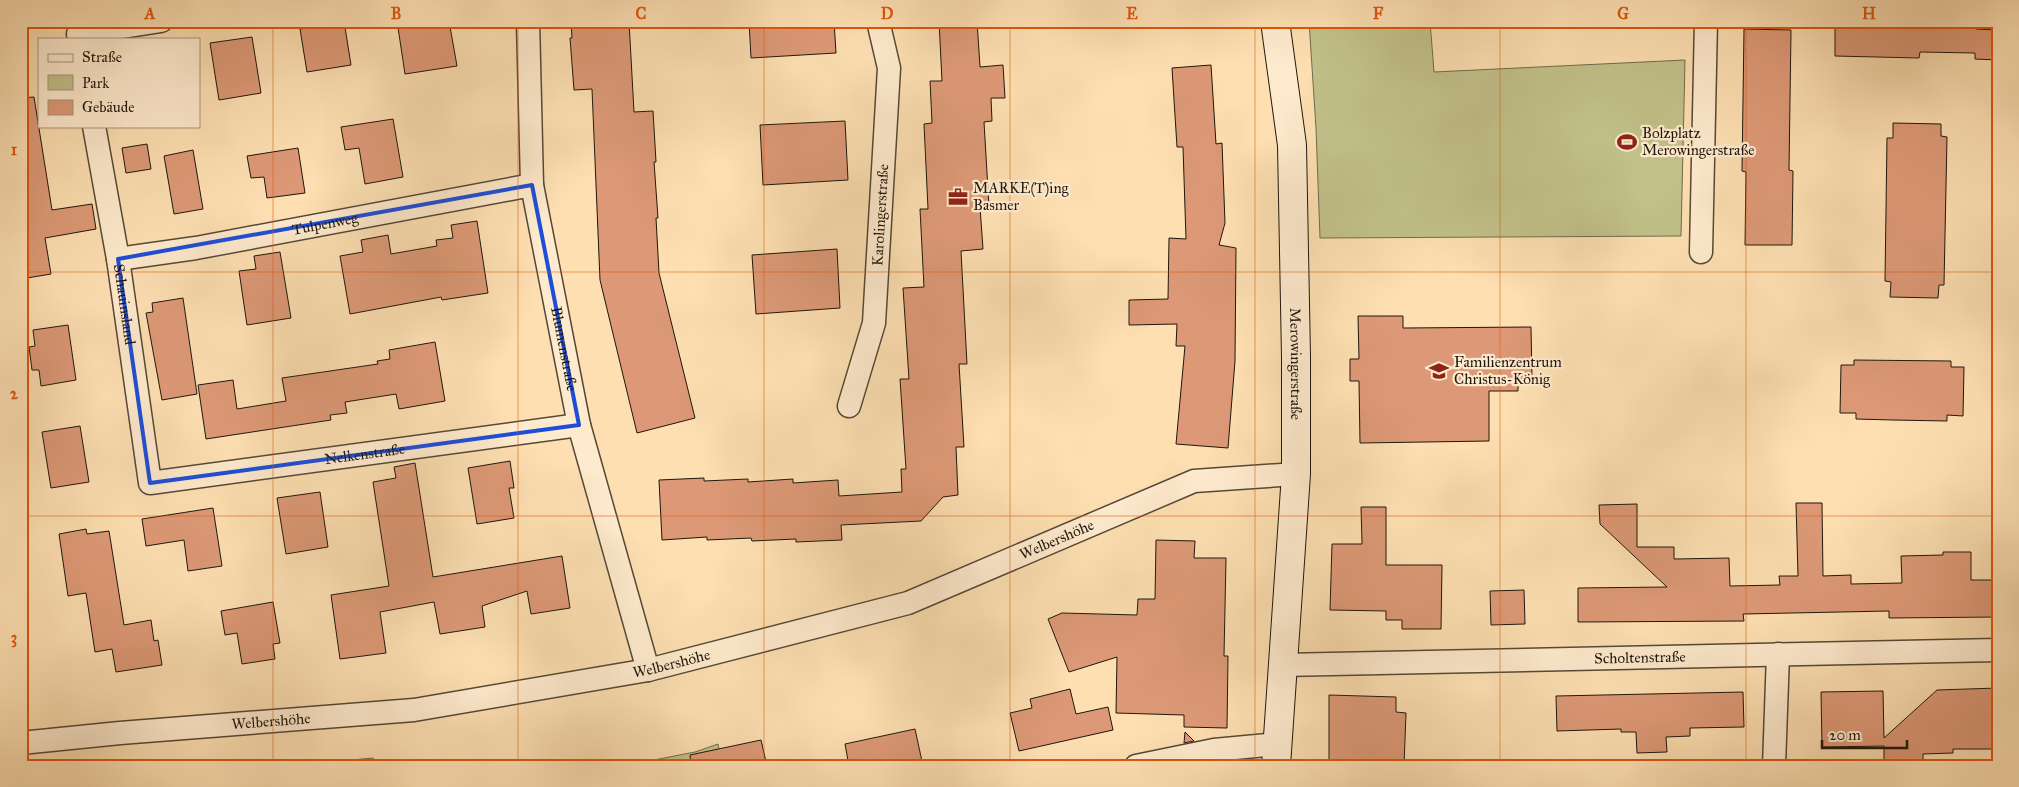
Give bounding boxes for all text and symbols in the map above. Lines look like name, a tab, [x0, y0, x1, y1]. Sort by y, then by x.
text: A	[144, 4, 156, 23]
text: B	[391, 4, 401, 23]
text: C	[636, 4, 647, 23]
text: D	[881, 4, 894, 23]
text: E	[1126, 4, 1138, 23]
text: F	[1373, 4, 1384, 23]
text: G	[1617, 4, 1629, 23]
text: H	[1862, 4, 1876, 23]
legend	[38, 38, 200, 128]
text: Straße	[82, 48, 122, 66]
text: Park	[82, 74, 109, 92]
text: Gebäude	[82, 98, 135, 116]
place label: Bolzplatz Merowingerstraße	[1642, 124, 1754, 159]
sports icon: Bolzplatz Merowingerstraße	[1616, 131, 1638, 153]
text: 1	[11, 140, 18, 159]
street label: Karolingerstraße	[868, 163, 892, 266]
place label: MARKE(T)ing Basmer	[973, 179, 1070, 214]
office icon: MARKE(T)ing Basmer	[947, 186, 969, 208]
street label: Tulpenweg	[290, 209, 360, 239]
street label: Schauinsland	[110, 263, 139, 346]
street label: Blumenstraße	[547, 305, 581, 393]
street label: Merowingerstraße	[1286, 307, 1305, 420]
place label: Familienzentrum Christus-König	[1454, 353, 1562, 388]
school or university icon: Familienzentrum Christus-König	[1428, 360, 1450, 382]
text: 2	[10, 384, 19, 403]
street label: Nelkenstraße	[323, 440, 406, 468]
street label: Welbershöhe	[1017, 516, 1097, 563]
text: 3	[11, 628, 17, 648]
street label: Welbershöhe	[631, 645, 712, 681]
street label: Scholtenstraße	[1594, 648, 1686, 667]
street label: Welbershöhe	[231, 709, 311, 733]
scale bar	[1822, 717, 1906, 749]
text: 20 m	[1829, 726, 1861, 744]

